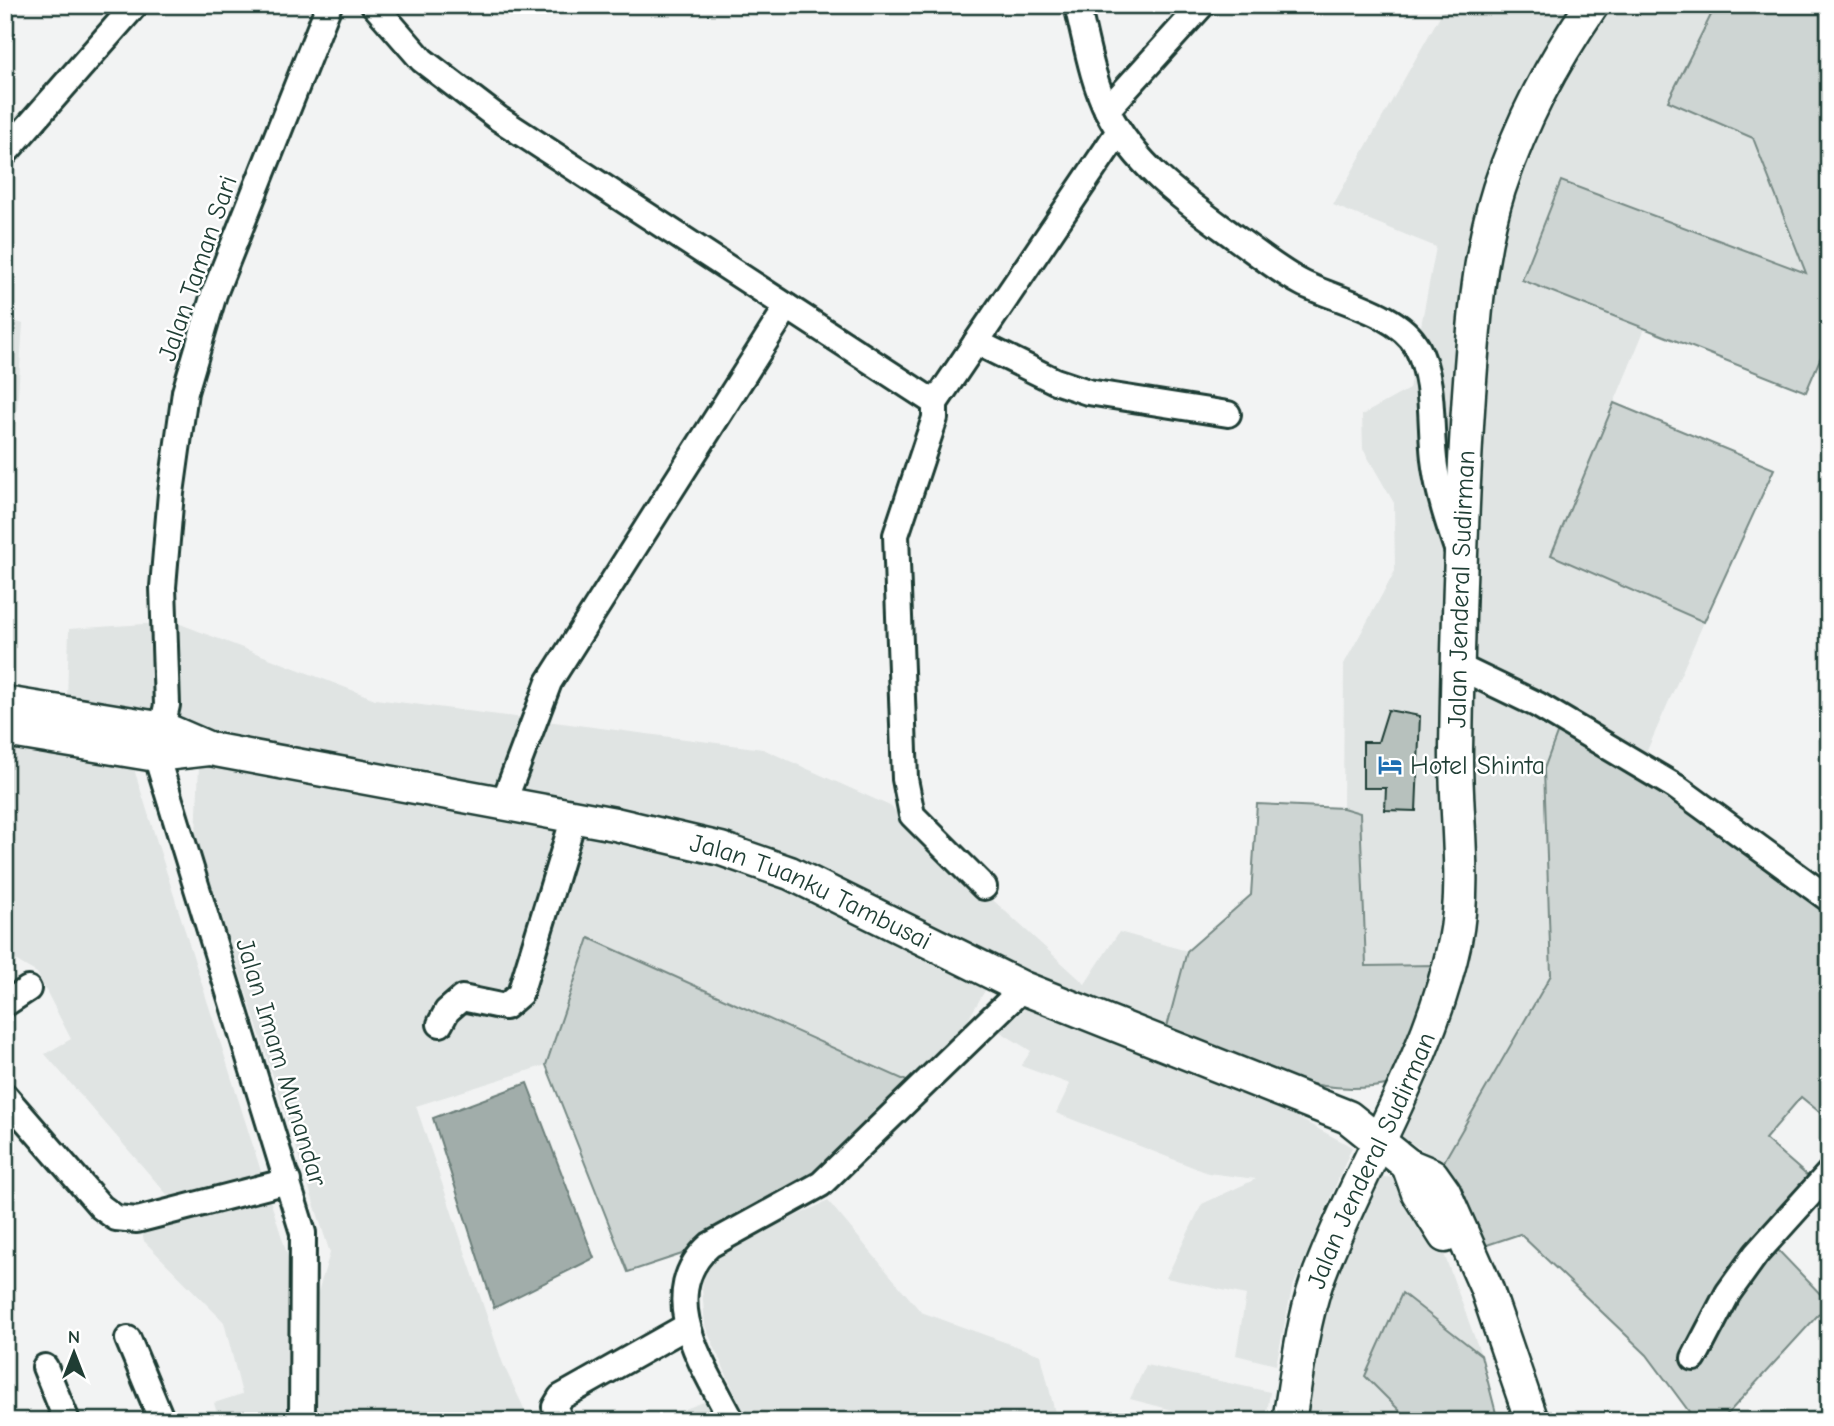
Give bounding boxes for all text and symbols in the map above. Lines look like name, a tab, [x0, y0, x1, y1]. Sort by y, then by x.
street label: Jalan Taman Sari	[152, 172, 244, 365]
street label: Jalan Jenderal Sudirman	[1442, 449, 1482, 728]
hotel icon: Hotel Shinta	[1376, 751, 1404, 779]
place label: Hotel Shinta	[1410, 751, 1545, 781]
street label: Jalan Tuanku Tambusai	[687, 828, 936, 956]
street label: Jalan Imam Munandar	[229, 935, 333, 1190]
street label: Jalan Jenderal Sudirman	[1301, 1028, 1442, 1293]
north arrow	[38, 1318, 108, 1388]
text: N	[68, 1326, 80, 1348]

